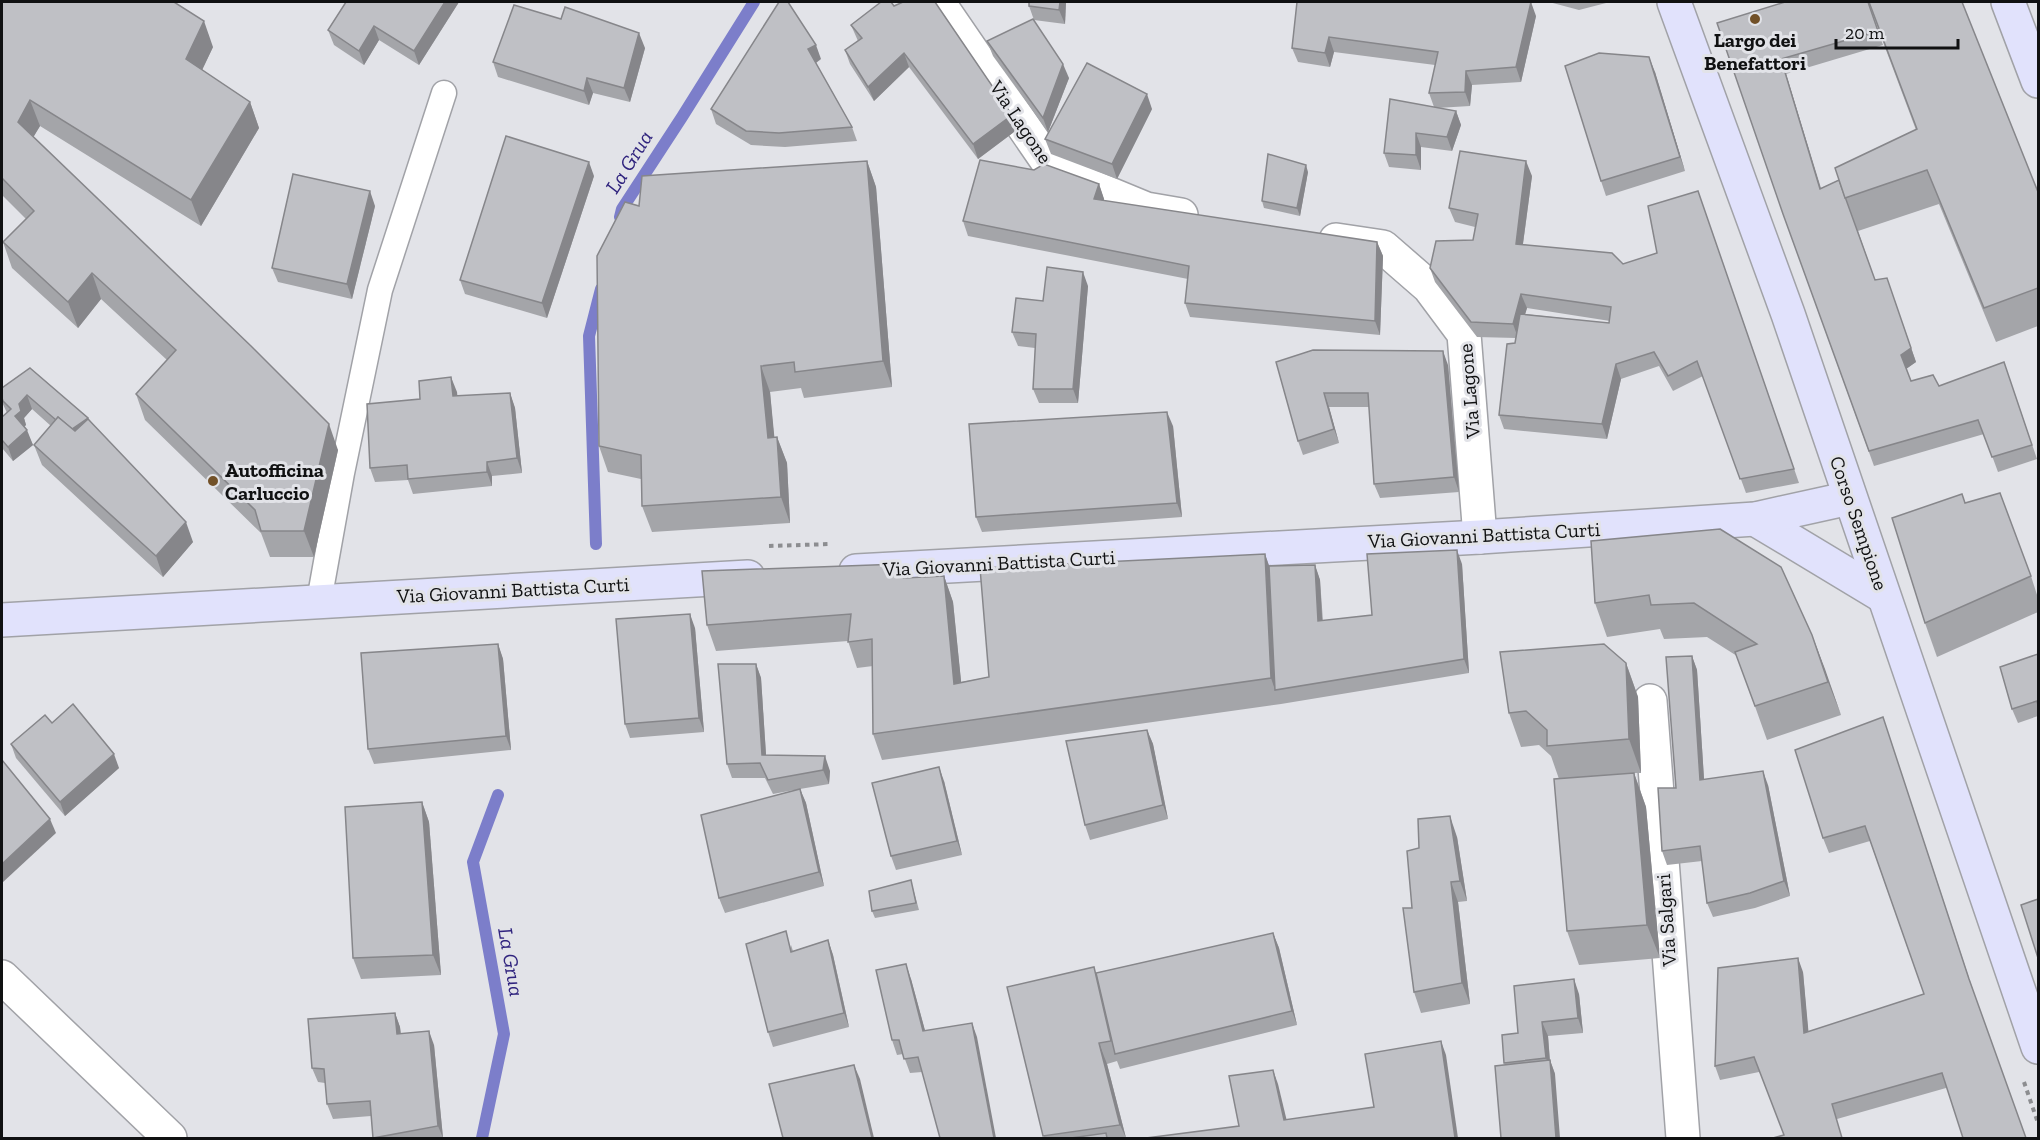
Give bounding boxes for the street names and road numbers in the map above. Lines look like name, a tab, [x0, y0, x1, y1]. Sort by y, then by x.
street label: Via Lagone	[984, 75, 1058, 168]
street label: Via Lagone	[1453, 343, 1485, 440]
street label: Corso Sempione	[1825, 453, 1893, 593]
street label: Via Giovanni Battista Curti	[1366, 517, 1601, 553]
street label: Via Giovanni Battista Curti	[881, 545, 1116, 581]
street label: Via Giovanni Battista Curti	[395, 572, 630, 608]
street label: Via Salgari	[1651, 873, 1681, 968]

